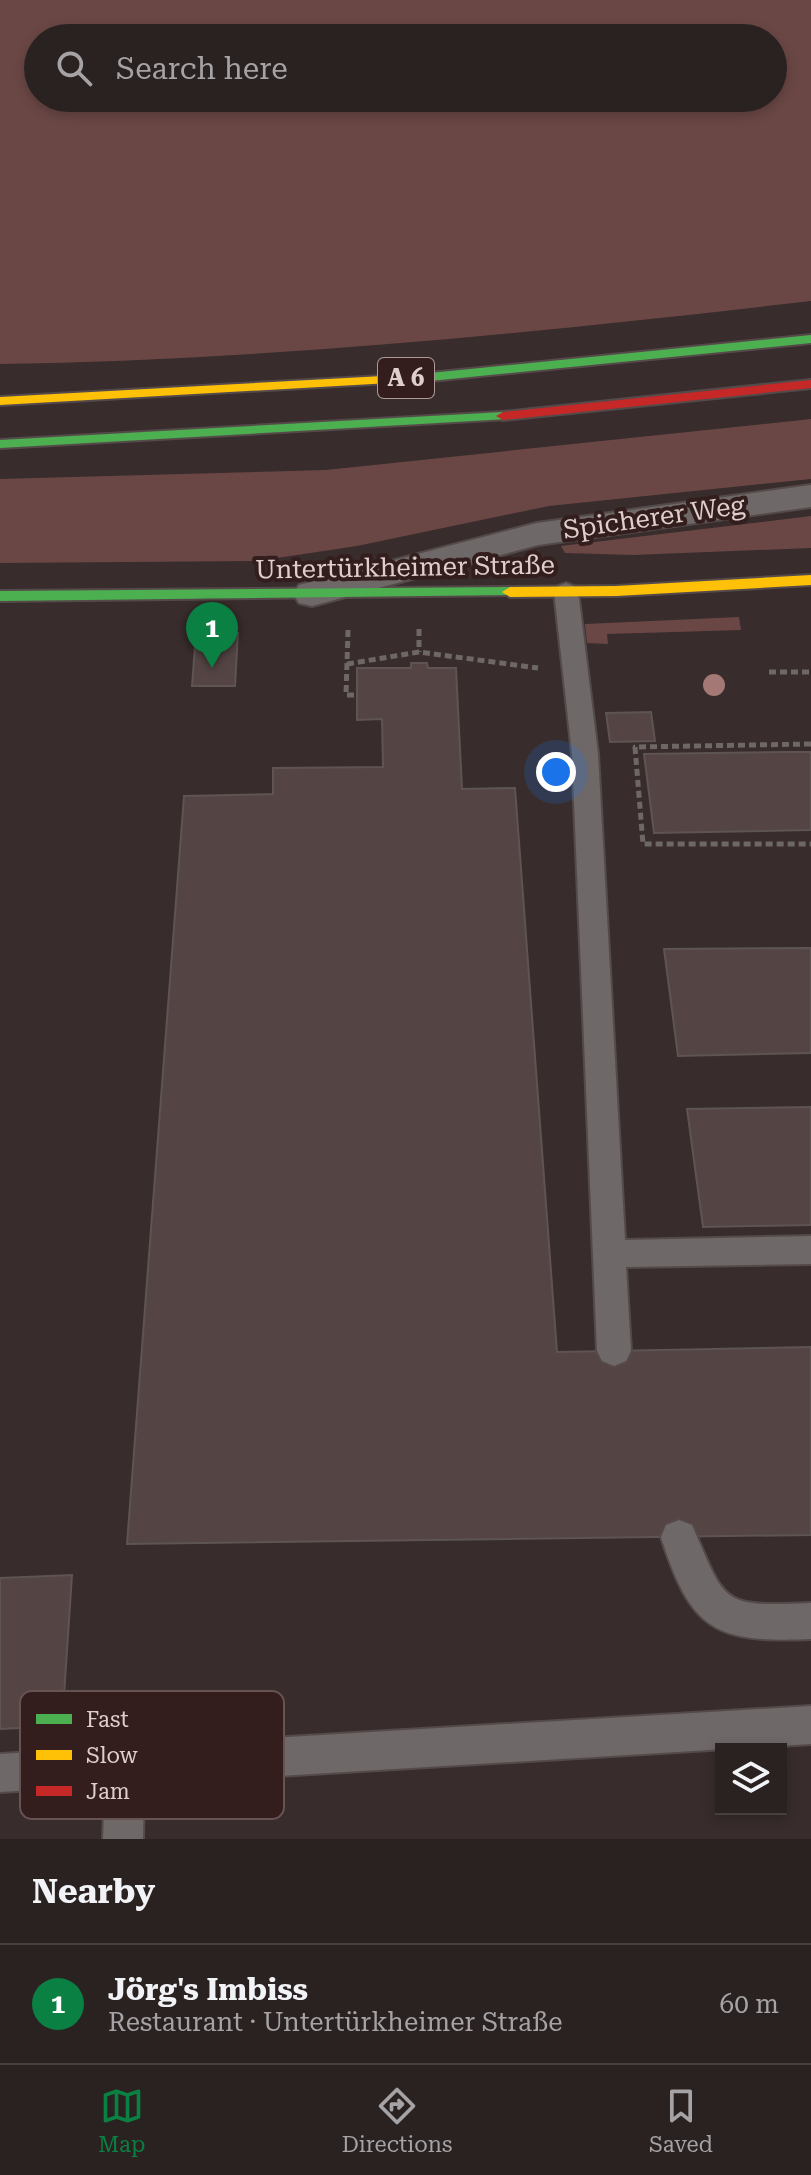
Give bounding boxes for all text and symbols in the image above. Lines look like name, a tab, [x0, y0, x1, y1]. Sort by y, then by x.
search box	[24, 24, 787, 112]
icon: search	[52, 46, 96, 90]
text: Search here	[116, 51, 288, 86]
road number: A 6	[378, 358, 434, 398]
street label: Spicherer Weg	[561, 489, 747, 545]
street label: Untertürkheimer Straße	[255, 549, 555, 585]
pin: 1	[186, 602, 238, 668]
your location	[536, 752, 576, 792]
legend	[20, 1691, 284, 1819]
text: Fast	[86, 1707, 129, 1732]
text: Slow	[86, 1743, 139, 1768]
map controls	[715, 1743, 787, 1815]
button: layers	[715, 1743, 787, 1815]
text: Jam	[86, 1779, 130, 1804]
text: Nearby	[32, 1871, 155, 1911]
text: Jörg's Imbiss	[108, 1972, 308, 2007]
text: 1	[51, 1989, 65, 2019]
text: 60 m	[720, 1989, 779, 2019]
text: Restaurant · Untertürkheimer Straße	[108, 2007, 563, 2037]
tab: Map	[98, 2084, 145, 2157]
tab: Directions	[342, 2084, 452, 2157]
tab: Saved	[649, 2084, 713, 2157]

